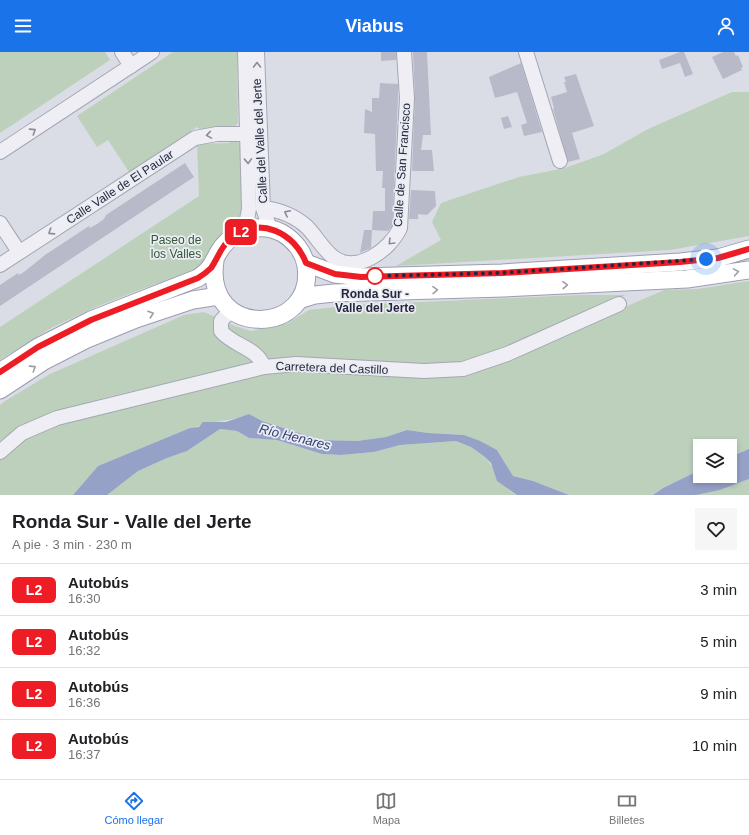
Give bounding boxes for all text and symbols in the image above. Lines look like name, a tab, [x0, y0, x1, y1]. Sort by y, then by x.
icon: menu	[12, 15, 34, 37]
icon: person	[715, 15, 737, 37]
text: Viabus	[345, 16, 404, 36]
one-way arrow	[253, 62, 261, 68]
street label: Calle del Valle del Jerte	[250, 78, 270, 204]
street label: Calle de San Francisco	[391, 102, 413, 227]
one-way arrow	[28, 129, 35, 136]
one-way arrow	[206, 130, 212, 139]
street label: Calle Valle de El Paular	[64, 147, 176, 227]
one-way arrow	[244, 158, 253, 164]
one-way arrow	[284, 211, 291, 218]
line badge: L2	[223, 219, 259, 245]
text: L2	[233, 224, 249, 240]
one-way arrow	[48, 227, 55, 235]
park label: Paseo de los Valles	[151, 233, 202, 261]
one-way arrow	[388, 237, 396, 245]
your location	[696, 249, 716, 269]
marker: Ronda Sur - Valle del Jerte	[366, 267, 384, 285]
one-way arrow	[733, 268, 739, 277]
one-way arrow	[562, 281, 568, 290]
one-way arrow	[432, 286, 438, 294]
place label: Ronda Sur - Valle del Jerte	[335, 287, 415, 315]
one-way arrow	[147, 311, 154, 319]
street label: Carretera del Castillo	[275, 359, 389, 377]
one-way arrow	[29, 366, 36, 373]
water label: Río Henares	[258, 421, 333, 453]
map controls	[693, 439, 737, 483]
button: layers	[693, 439, 737, 483]
button: heart	[695, 508, 737, 550]
text: Ronda Sur - Valle del Jerte	[12, 511, 252, 532]
text: A pie · 3 min · 230 m	[12, 537, 132, 552]
text: Autobús	[68, 574, 129, 591]
text: 3 min	[700, 581, 737, 598]
text: L2	[26, 582, 42, 598]
text: 16:30	[68, 591, 101, 606]
text: Autobús	[68, 626, 129, 643]
text: 5 min	[700, 633, 737, 650]
text: L2	[26, 634, 42, 650]
text: 16:32	[68, 643, 101, 658]
text: Autobús	[68, 678, 129, 695]
text: 9 min	[700, 685, 737, 702]
text: L2	[26, 686, 42, 702]
text: 16:36	[68, 695, 101, 710]
text: Autobús	[68, 730, 129, 747]
text: 10 min	[692, 737, 737, 754]
text: L2	[26, 738, 42, 754]
text: 16:37	[68, 747, 101, 762]
tab: Cómo llegar	[104, 790, 164, 826]
tab: Mapa	[373, 790, 400, 826]
tab: Billetes	[609, 790, 645, 826]

